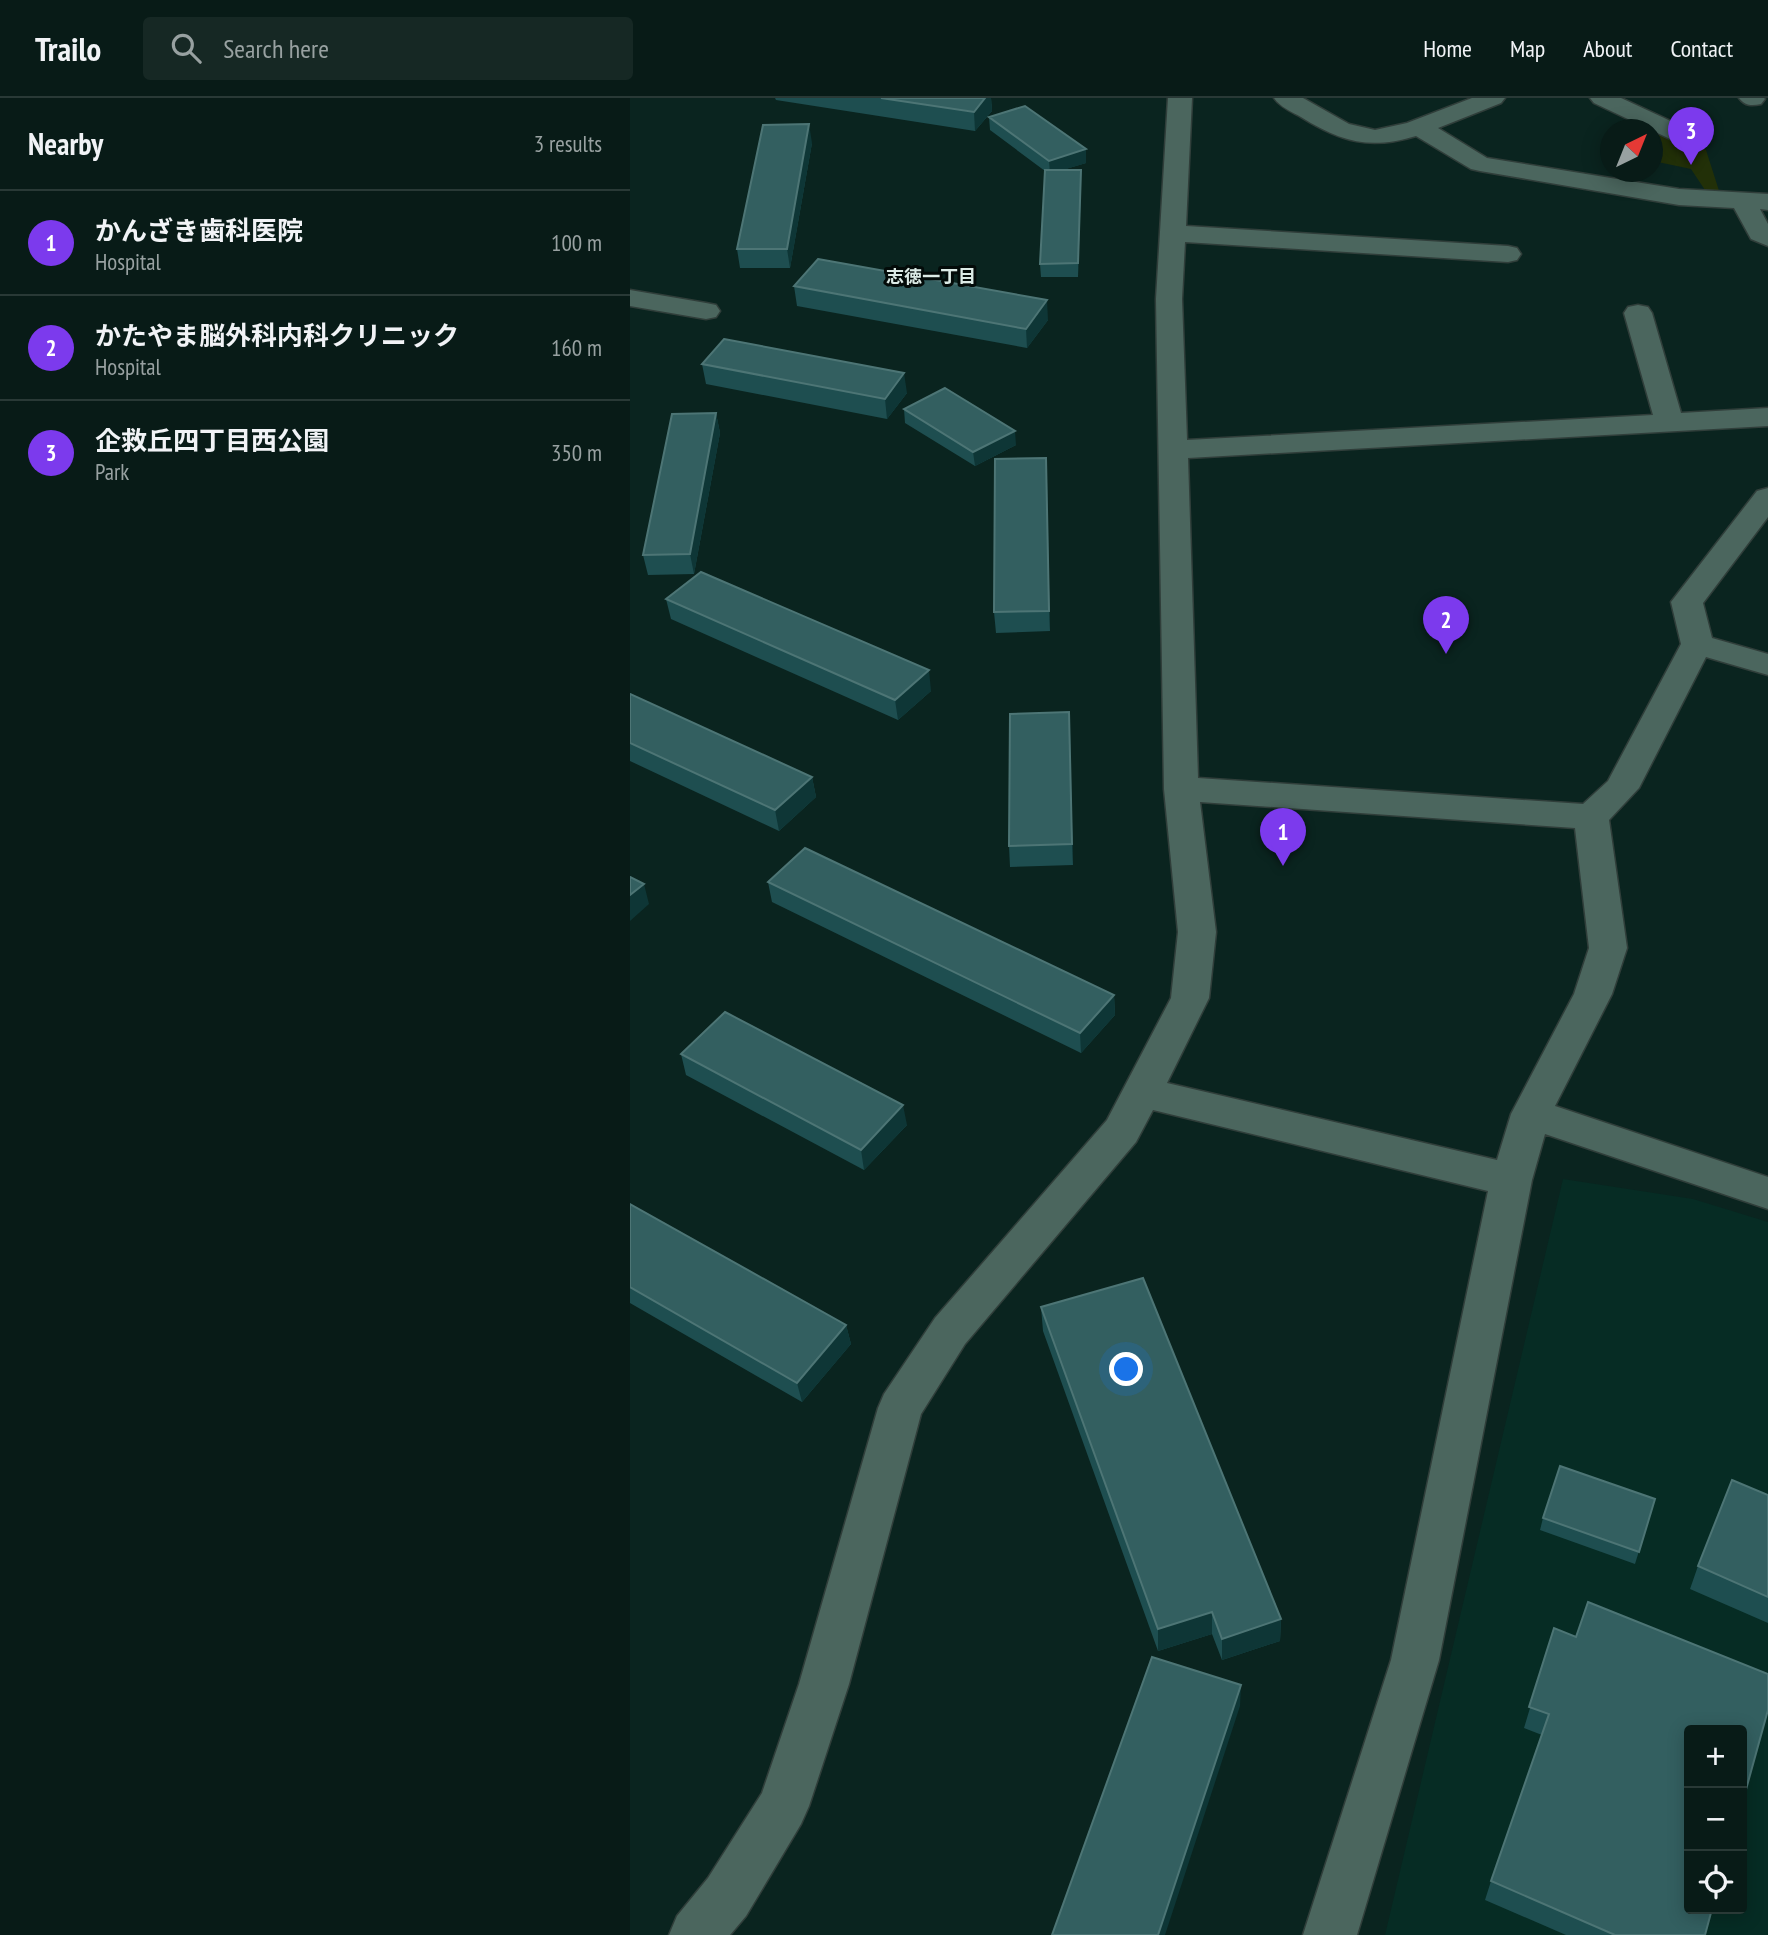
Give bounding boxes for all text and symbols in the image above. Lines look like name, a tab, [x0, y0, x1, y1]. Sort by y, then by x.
search box	[143, 17, 633, 80]
text: Trailo	[35, 27, 101, 70]
icon: search	[167, 29, 205, 67]
text: Search here	[223, 32, 329, 65]
text: Home	[1423, 33, 1472, 64]
text: Map	[1510, 33, 1545, 64]
text: About	[1583, 33, 1632, 64]
text: Contact	[1670, 33, 1733, 64]
pin: 3	[1668, 107, 1714, 165]
north arrow	[1600, 119, 1663, 182]
text: Nearby	[28, 124, 103, 163]
text: 3 results	[534, 129, 602, 158]
text: かんざき歯科医院	[95, 214, 303, 247]
text: 1	[46, 228, 57, 257]
text: 100 m	[551, 228, 602, 257]
text: Hospital	[95, 247, 161, 276]
district label: 志徳一丁目	[886, 265, 976, 288]
text: かたやま脳外科内科クリニック	[95, 319, 459, 352]
text: 2	[46, 333, 57, 362]
text: 160 m	[551, 333, 602, 362]
text: Hospital	[95, 352, 161, 381]
text: 企救丘四丁目西公園	[95, 424, 329, 457]
text: 3	[46, 438, 57, 467]
text: 350 m	[551, 438, 602, 467]
text: Park	[95, 457, 129, 486]
pin: 2	[1423, 596, 1469, 654]
pin: 1	[1260, 808, 1306, 866]
your location	[1109, 1352, 1143, 1386]
map controls	[1684, 1725, 1747, 1914]
button: +	[1684, 1725, 1747, 1788]
button: −	[1684, 1788, 1747, 1851]
button: locate	[1684, 1851, 1747, 1914]

